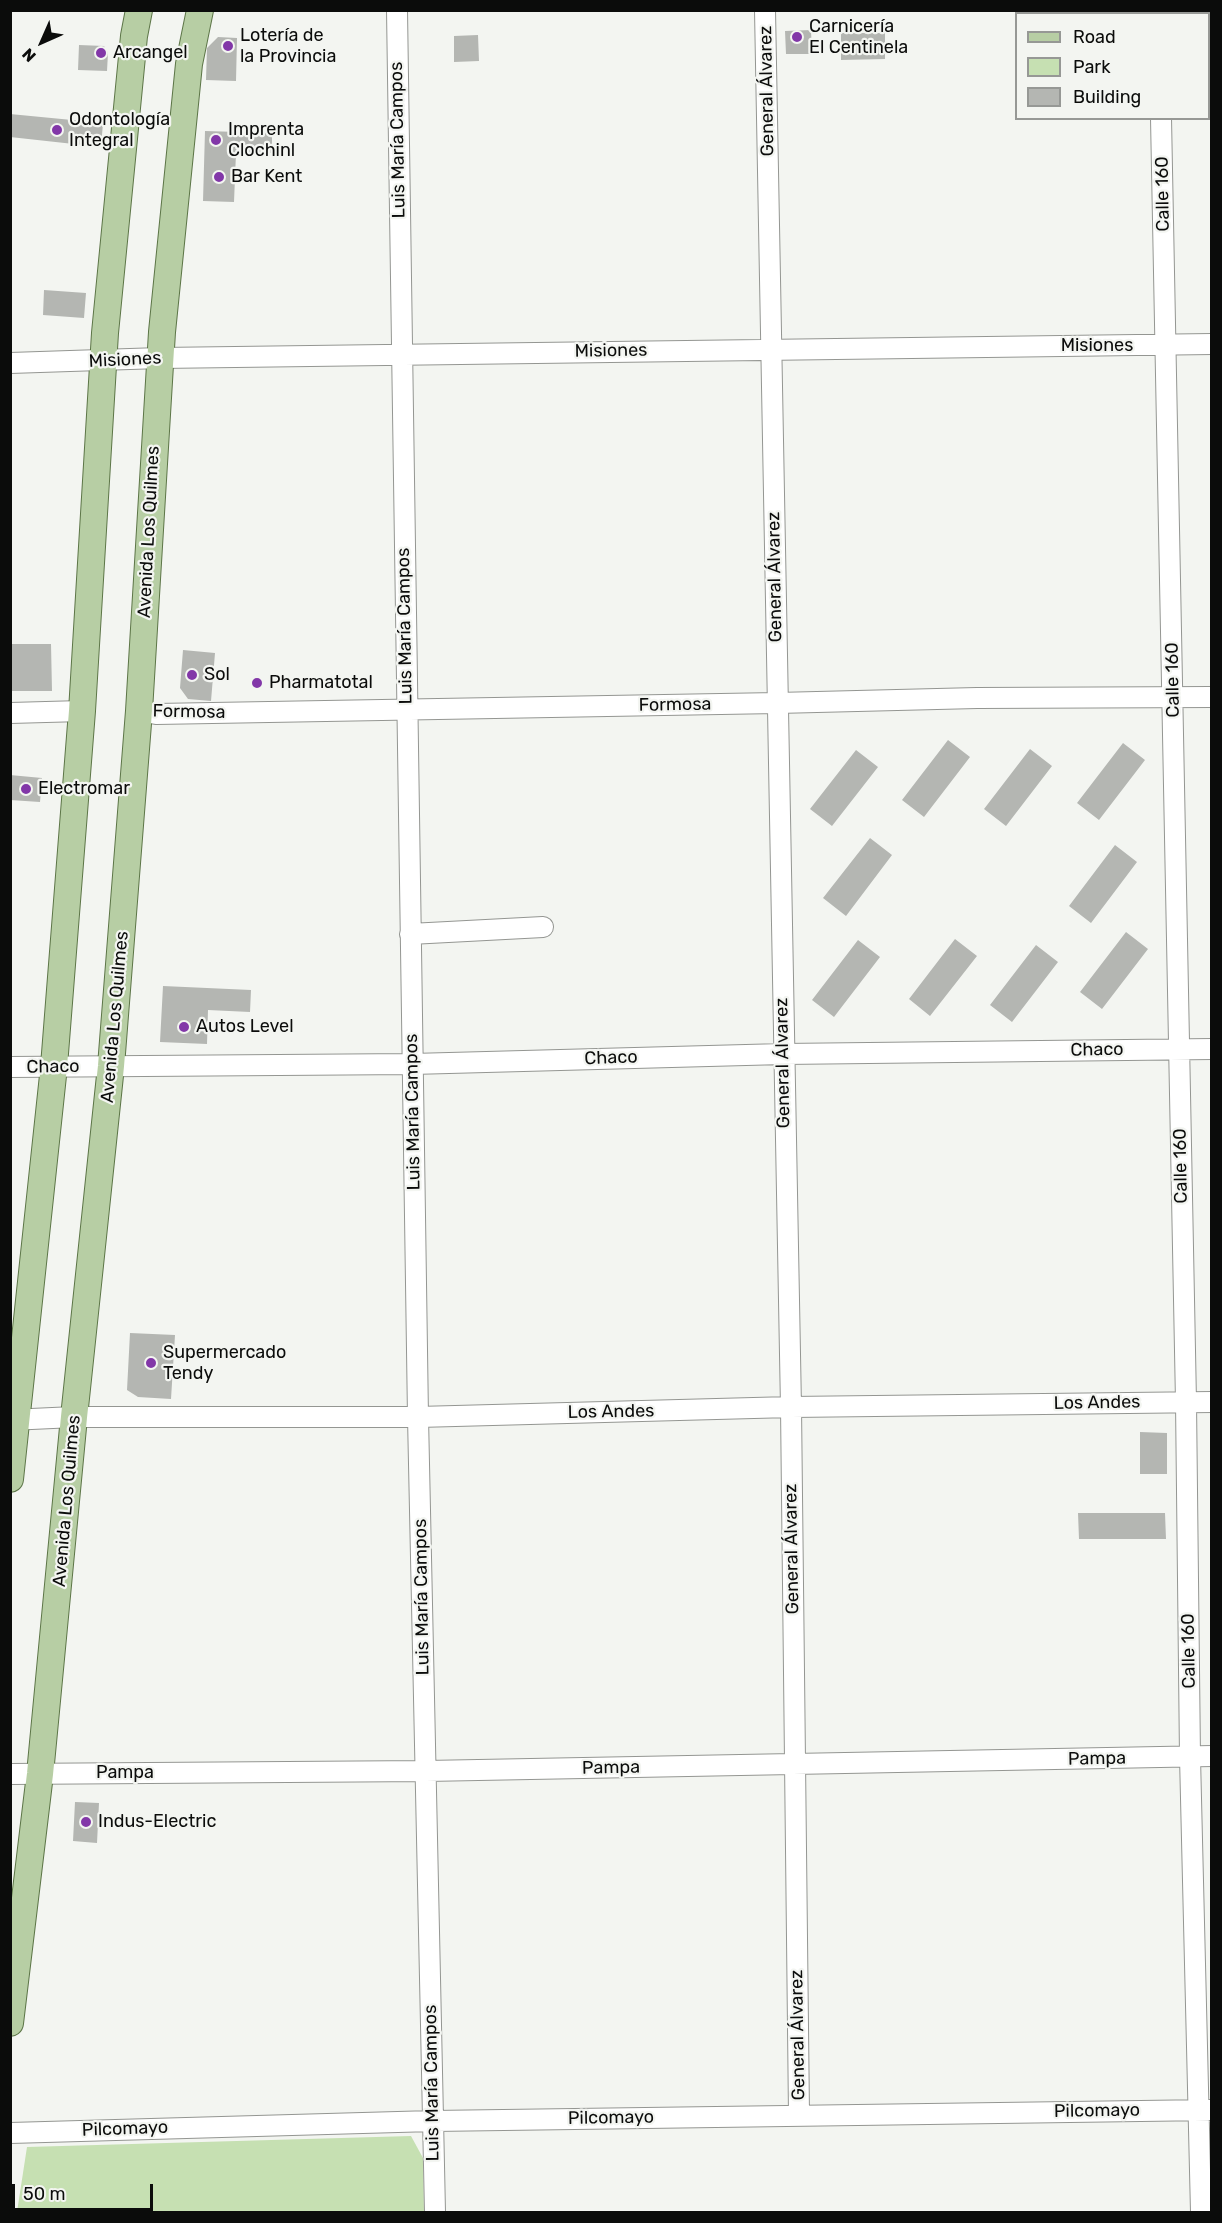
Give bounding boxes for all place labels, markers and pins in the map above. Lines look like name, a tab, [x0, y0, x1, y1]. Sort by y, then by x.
place label: Carnicería El Centinela	[809, 16, 908, 58]
place label: Lotería de la Provincia	[240, 25, 336, 68]
marker: Carnicería El Centinela	[790, 30, 804, 44]
marker: Lotería de la Provincia	[221, 39, 235, 53]
place label: Arcangel	[113, 42, 188, 64]
marker: Arcangel	[94, 46, 108, 60]
place label: Odontología Integral	[69, 109, 170, 152]
place label: Imprenta Clochinl	[228, 119, 304, 162]
marker: Odontología Integral	[50, 123, 64, 137]
marker: Imprenta Clochinl	[209, 133, 223, 147]
place label: Bar Kent	[231, 166, 302, 188]
marker: Bar Kent	[212, 170, 226, 184]
place label: Sol	[204, 664, 230, 686]
marker: Sol	[185, 668, 199, 682]
place label: Pharmatotal	[269, 672, 373, 694]
marker: Pharmatotal	[250, 676, 264, 690]
place label: Electromar	[38, 778, 130, 800]
marker: Electromar	[19, 782, 33, 796]
place label: Autos Level	[196, 1016, 294, 1038]
marker: Autos Level	[177, 1020, 191, 1034]
place label: Supermercado Tendy	[163, 1342, 286, 1384]
marker: Supermercado Tendy	[144, 1356, 158, 1370]
place label: Indus-Electric	[98, 1811, 216, 1833]
marker: Indus-Electric	[79, 1815, 93, 1829]

